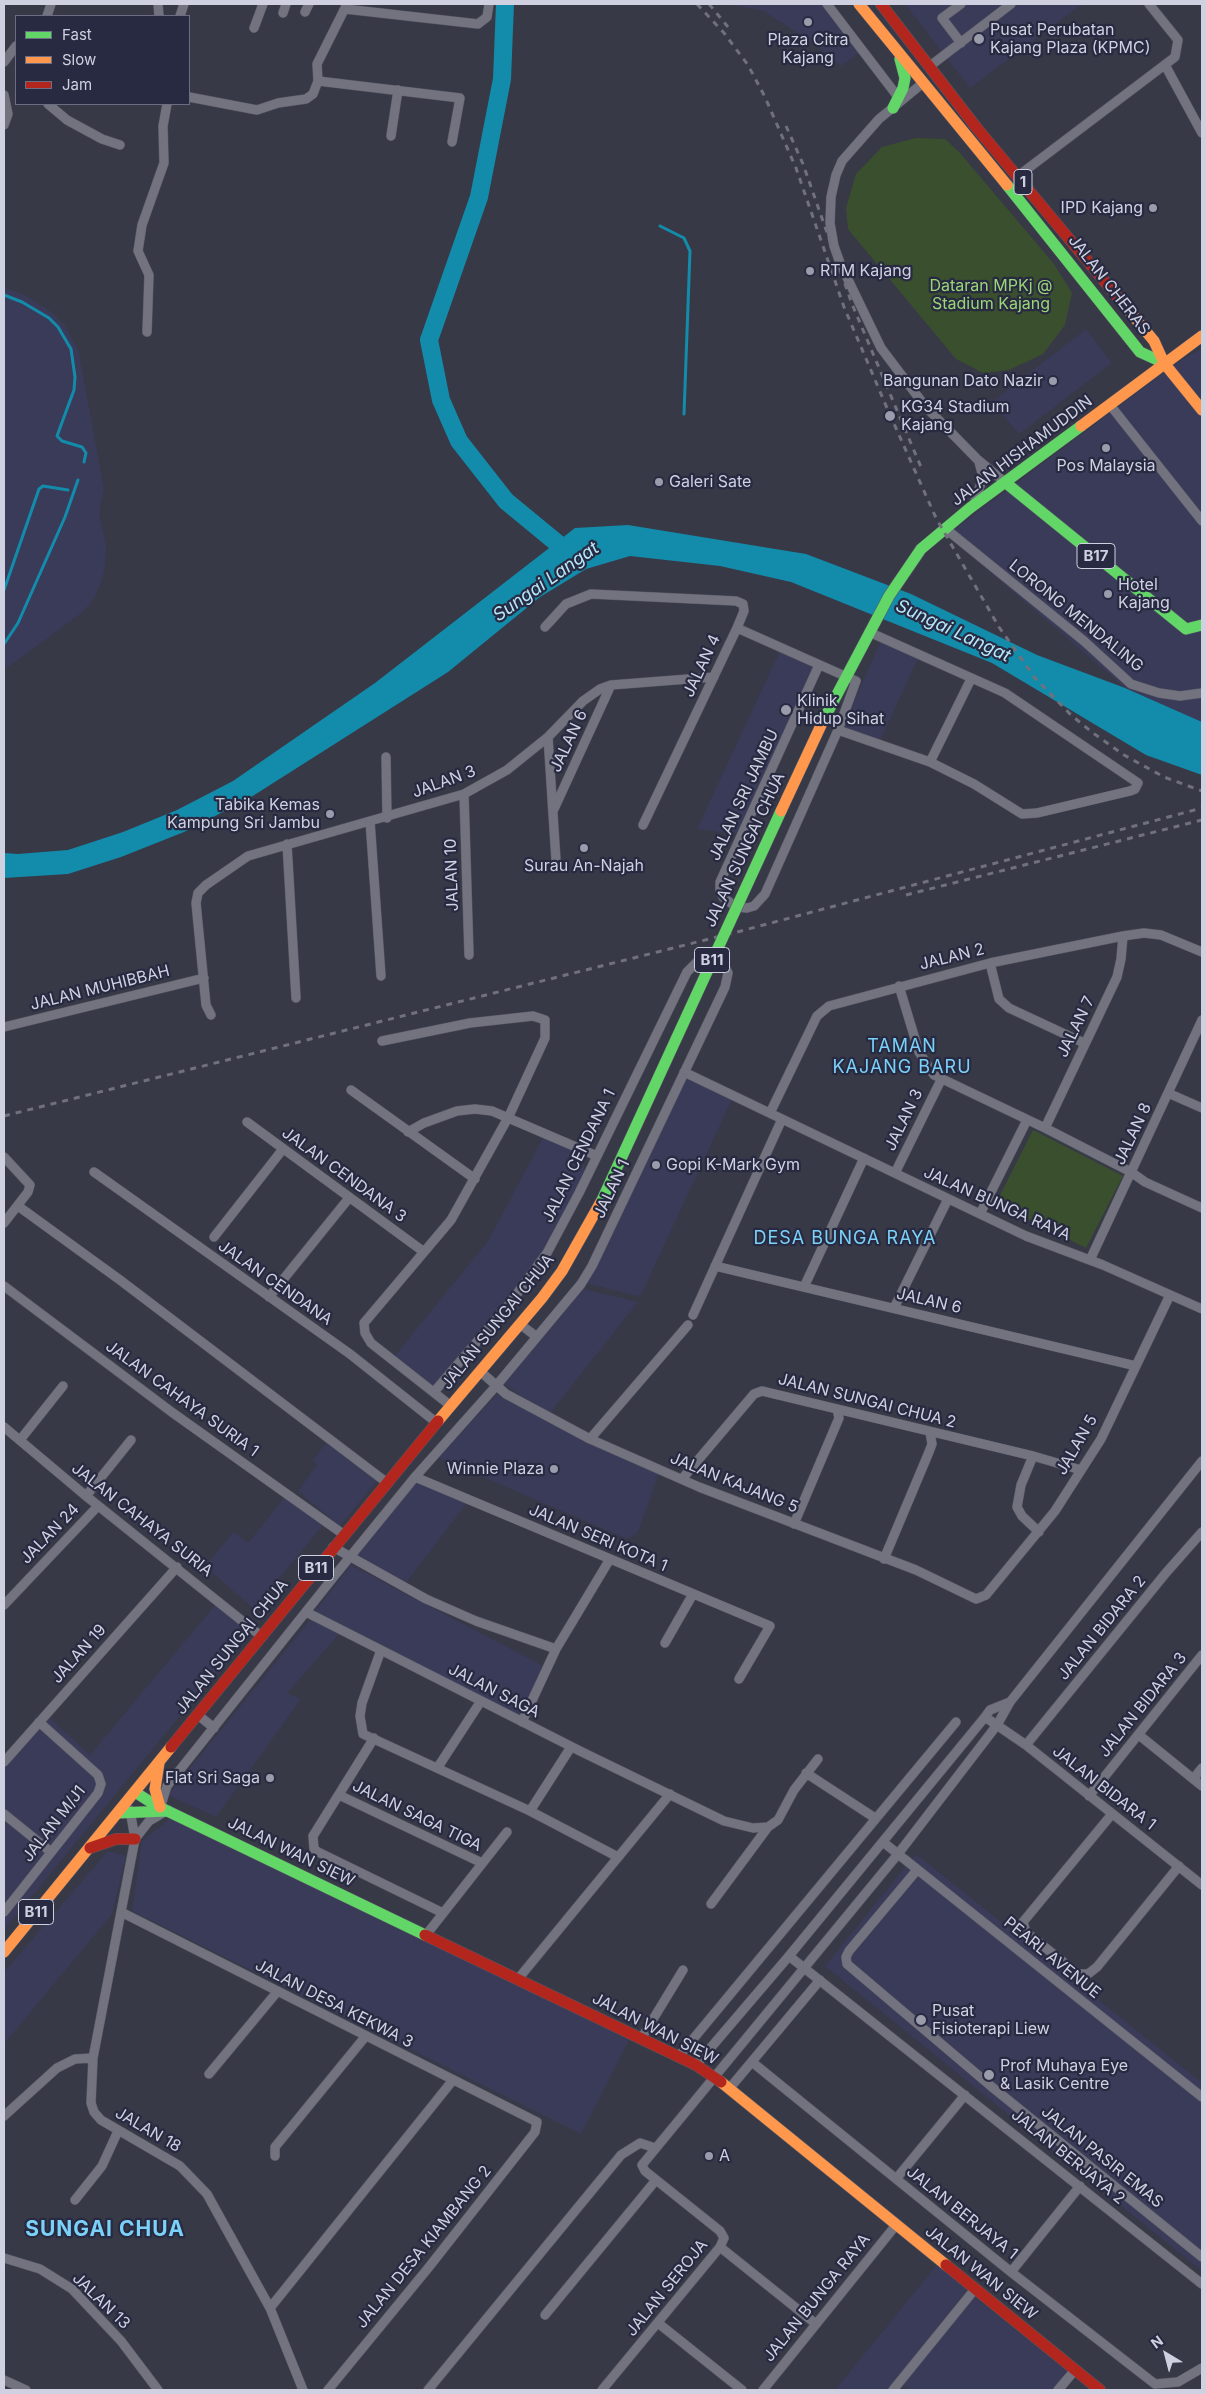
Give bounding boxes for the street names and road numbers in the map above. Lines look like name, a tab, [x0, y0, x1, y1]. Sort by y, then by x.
road number: 1	[1014, 170, 1032, 194]
street label: JALAN CHERAS	[1064, 231, 1154, 339]
street label: JALAN HISHAMUDDIN	[948, 392, 1096, 510]
road number: B17	[1077, 544, 1115, 568]
street label: LORONG MENDALING	[1005, 556, 1147, 676]
street label: JALAN 4	[679, 632, 725, 700]
street label: JALAN 6	[546, 707, 592, 775]
street label: JALAN SRI JAMBU	[705, 726, 783, 864]
street label: JALAN 3	[410, 762, 478, 802]
street label: JALAN SUNGAI CHUA	[701, 770, 789, 930]
street label: JALAN 10	[441, 838, 463, 912]
street label: JALAN 2	[918, 940, 986, 974]
road number: B11	[694, 948, 730, 972]
street label: JALAN MUHIBBAH	[28, 961, 172, 1015]
street label: JALAN 7	[1053, 993, 1099, 1061]
street label: JALAN CENDANA 1	[538, 1086, 620, 1226]
street label: JALAN 3	[881, 1086, 927, 1154]
street label: JALAN 8	[1110, 1100, 1156, 1168]
street label: JALAN CENDANA 3	[278, 1123, 410, 1227]
street label: JALAN 1	[590, 1156, 634, 1222]
street label: JALAN BUNGA RAYA	[921, 1163, 1073, 1245]
street label: JALAN CENDANA	[214, 1236, 336, 1330]
street label: JALAN SUNGAI CHUA	[438, 1251, 558, 1393]
street label: JALAN 6	[894, 1284, 964, 1318]
street label: JALAN CAHAYA SURIA 1	[102, 1337, 262, 1461]
street label: JALAN SUNGAI CHUA 2	[776, 1370, 958, 1432]
street label: JALAN 5	[1052, 1412, 1102, 1478]
street label: JALAN KAJANG 5	[667, 1449, 801, 1517]
street label: JALAN CAHAYA SURIA	[68, 1459, 216, 1581]
street label: JALAN 24	[17, 1500, 83, 1568]
street label: JALAN SERI KOTA 1	[526, 1500, 670, 1576]
road number: B11	[298, 1556, 334, 1580]
street label: JALAN BIDARA 2	[1054, 1572, 1150, 1684]
street label: JALAN SUNGAI CHUA	[172, 1576, 292, 1718]
street label: JALAN 19	[47, 1620, 111, 1688]
street label: JALAN BIDARA 3	[1095, 1649, 1191, 1761]
street label: JALAN SAGA	[445, 1660, 543, 1722]
street label: JALAN BIDARA 1	[1049, 1742, 1159, 1834]
street label: JALAN SAGA TIGA	[349, 1776, 485, 1856]
street label: JALAN M/J1	[18, 1782, 90, 1866]
street label: JALAN WAN SIEW	[224, 1813, 358, 1891]
road number: B11	[18, 1900, 54, 1924]
street label: PEARL AVENUE	[1000, 1913, 1104, 2003]
street label: JALAN DESA KEKWA 3	[252, 1956, 416, 2052]
street label: JALAN WAN SIEW	[589, 1989, 721, 2069]
street label: JALAN PASIR EMAS	[1037, 2102, 1167, 2212]
street label: JALAN 18	[112, 2103, 184, 2157]
street label: JALAN BERJAYA 2	[1007, 2105, 1129, 2209]
street label: JALAN DESA KIAMBANG 2	[352, 2162, 496, 2332]
street label: JALAN BERJAYA 1	[903, 2162, 1021, 2264]
street label: JALAN WAN SIEW	[921, 2222, 1041, 2324]
street label: JALAN BUNGA RAYA	[760, 2230, 874, 2366]
street label: JALAN SEROJA	[622, 2236, 712, 2340]
street label: JALAN 13	[68, 2269, 134, 2333]

